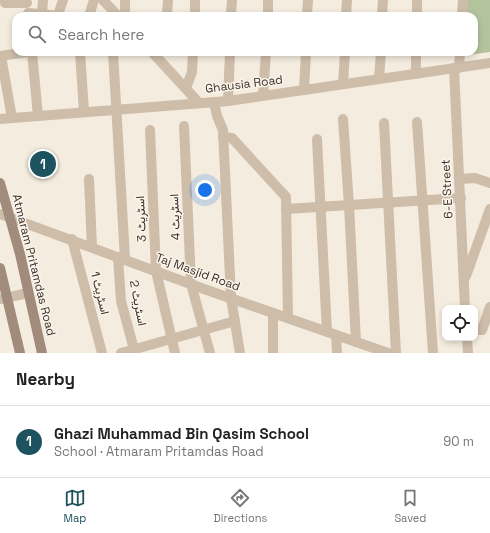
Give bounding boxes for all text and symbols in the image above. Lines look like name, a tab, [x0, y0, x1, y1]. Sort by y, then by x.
search box	[12, 12, 478, 56]
icon: search	[26, 23, 48, 45]
text: Search here	[58, 25, 144, 44]
street label: Ghausia Road	[204, 71, 284, 97]
pin: 1	[30, 149, 56, 179]
street label: 6-E Street	[437, 159, 457, 219]
your location	[195, 180, 215, 200]
street label: Atmaram Pritamdas Road	[9, 192, 59, 338]
street label: اسٹریٹ 4	[166, 194, 184, 240]
street label: اسٹریٹ 3	[132, 196, 150, 242]
street label: Taj Masjid Road	[154, 249, 242, 295]
street label: اسٹریٹ 1	[87, 270, 113, 316]
street label: اسٹریٹ 2	[126, 279, 150, 327]
map controls	[442, 305, 478, 341]
button: locate	[442, 305, 478, 341]
text: Nearby	[16, 368, 75, 390]
text: Ghazi Muhammad Bin Qasim School	[54, 424, 309, 443]
text: 1	[26, 433, 32, 450]
text: 90 m	[443, 433, 474, 450]
text: School · Atmaram Pritamdas Road	[54, 443, 264, 460]
tab: Map	[64, 487, 86, 525]
tab: Directions	[213, 487, 267, 525]
tab: Saved	[394, 487, 426, 525]

